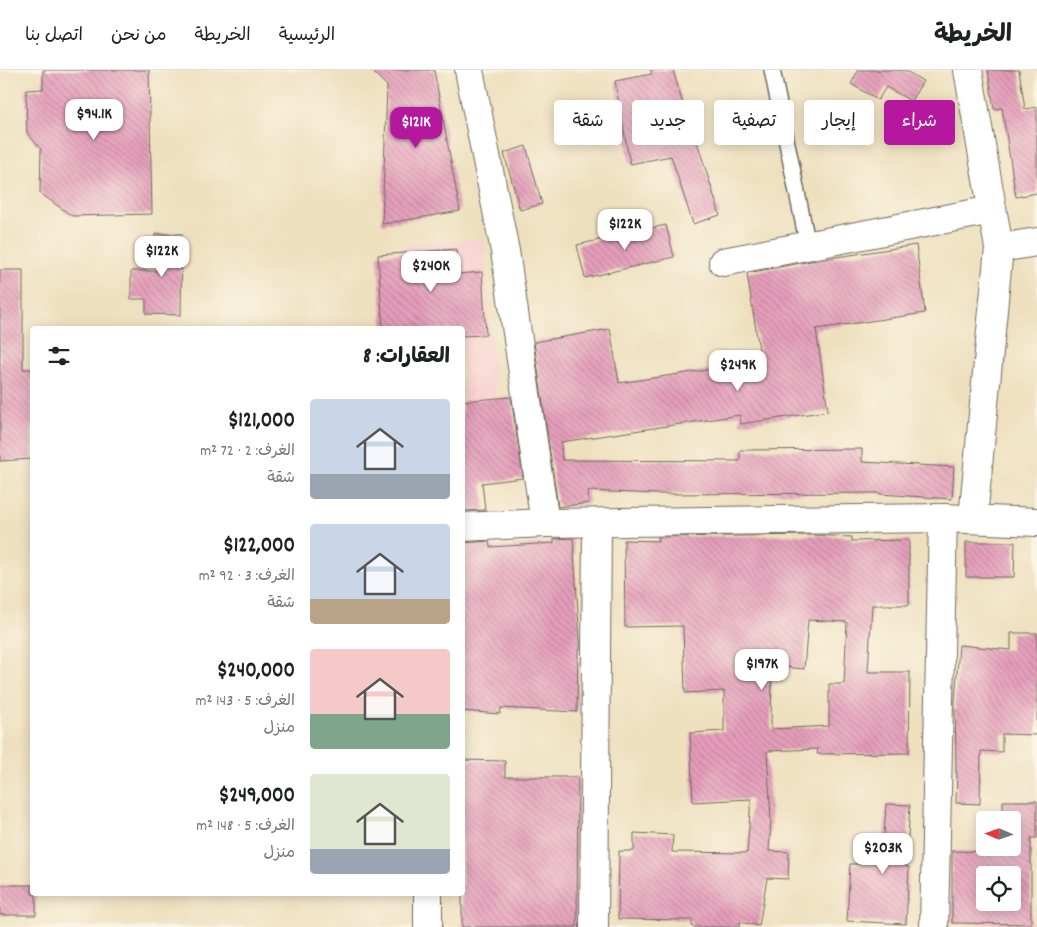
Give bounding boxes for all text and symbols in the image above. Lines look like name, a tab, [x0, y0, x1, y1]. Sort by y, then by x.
text: الخريطة	[934, 19, 1012, 53]
text: اتصل بنا	[25, 24, 83, 49]
text: من نحن	[111, 24, 167, 49]
text: الخريطة	[195, 24, 251, 49]
text: الرئيسية	[279, 24, 335, 49]
pin: $94.1K	[53, 98, 135, 141]
chip: شقة	[554, 100, 622, 145]
chip: جديد	[632, 100, 704, 145]
chip: تصفية	[714, 100, 794, 145]
chip: إيجار	[804, 100, 874, 145]
chip: شراء	[884, 100, 955, 145]
text: $94.1K	[76, 103, 112, 126]
pin: $121K	[381, 106, 451, 149]
text: $121K	[401, 111, 431, 134]
pin: $122K	[590, 208, 660, 251]
text: $122K	[609, 213, 642, 236]
pin: $122K	[127, 236, 197, 278]
text: $122K	[146, 240, 179, 263]
pin: $240K	[396, 250, 466, 293]
text: $240K	[412, 255, 450, 278]
icon: filters	[45, 342, 73, 370]
text: العقارات: 8	[363, 343, 450, 373]
pin: $249K	[703, 350, 773, 392]
text: $249K	[720, 354, 756, 377]
text: $121,000	[228, 407, 295, 437]
icon: home	[350, 419, 410, 479]
text: الغرف: 2 · 72 m²	[200, 440, 295, 463]
text: شقة	[267, 467, 295, 490]
text: $122,000	[223, 532, 295, 562]
icon: home	[350, 544, 410, 604]
text: الغرف: 3 · 92 m²	[199, 565, 295, 588]
text: شقة	[267, 592, 295, 615]
pin: $197K	[727, 648, 797, 691]
text: $197K	[746, 653, 778, 676]
text: $240,000	[217, 657, 295, 687]
icon: home	[350, 669, 410, 729]
text: الغرف: 5 · 143 m²	[196, 690, 295, 713]
text: منزل	[263, 717, 295, 740]
text: $249,000	[219, 782, 295, 812]
icon: home	[350, 794, 410, 854]
north arrow	[976, 811, 1021, 856]
map controls	[976, 811, 1021, 911]
text: الغرف: 5 · 148 m²	[196, 815, 295, 838]
pin: $203K	[848, 832, 918, 875]
text: $203K	[864, 837, 902, 860]
text: منزل	[263, 842, 295, 865]
button: locate	[976, 866, 1021, 911]

